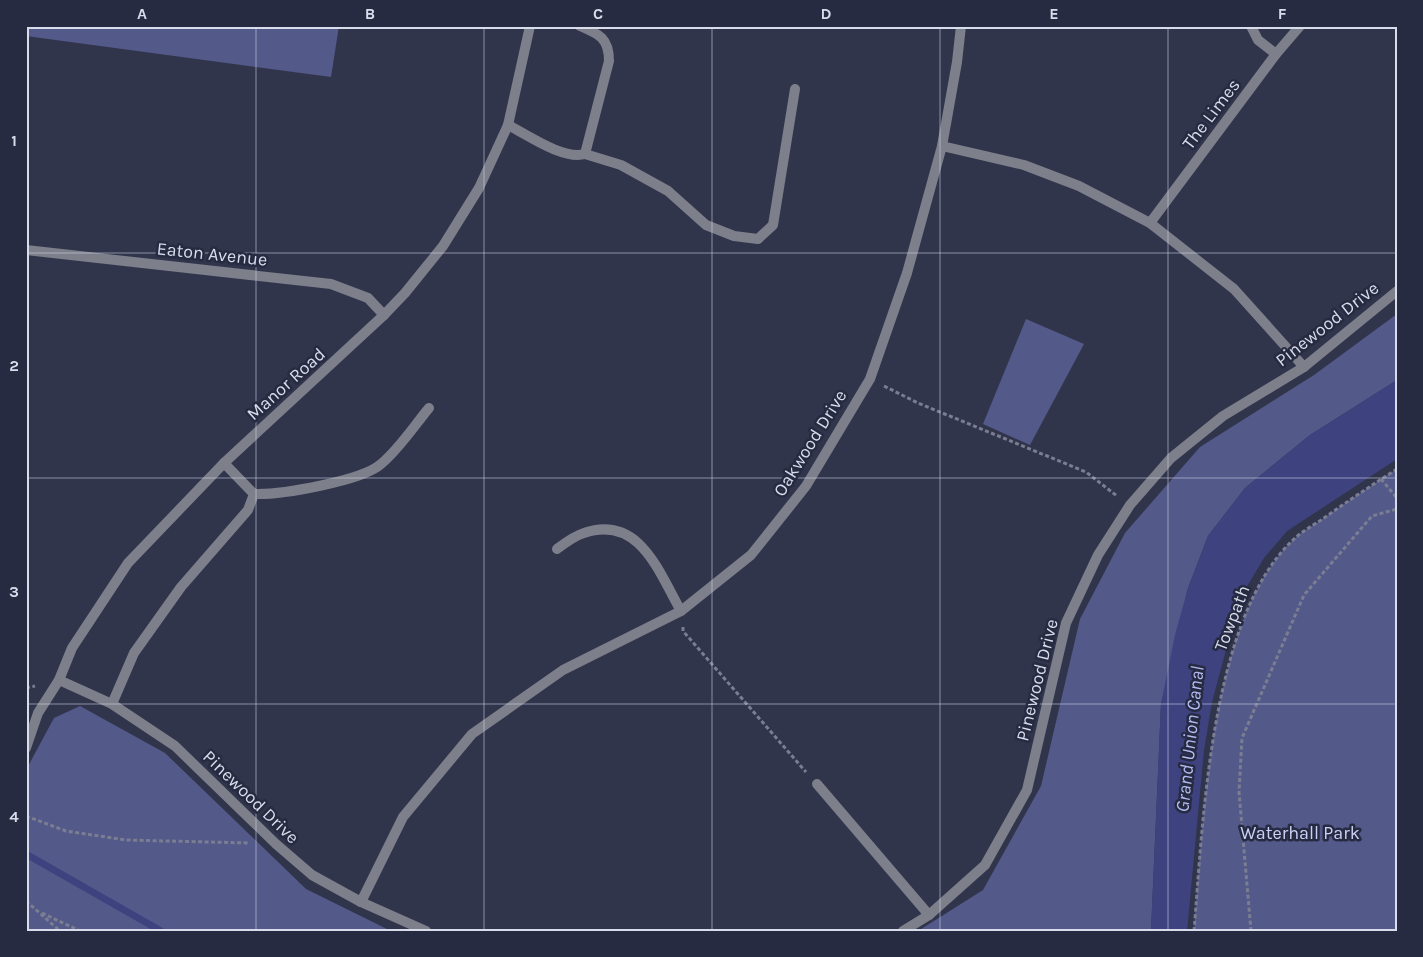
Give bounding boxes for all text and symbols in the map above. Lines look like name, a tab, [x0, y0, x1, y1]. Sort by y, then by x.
text: A	[137, 4, 147, 23]
text: B	[365, 4, 375, 23]
text: C	[593, 4, 603, 23]
text: D	[821, 4, 832, 23]
text: E	[1049, 4, 1059, 23]
text: F	[1278, 4, 1287, 23]
street label: The Limes	[1177, 74, 1245, 154]
text: 1	[11, 131, 17, 150]
street label: Eaton Avenue	[156, 237, 268, 271]
street label: Pinewood Drive	[1271, 277, 1383, 371]
street label: Manor Road	[242, 343, 330, 425]
text: 2	[9, 356, 19, 375]
street label: Oakwood Drive	[769, 386, 851, 500]
text: 3	[9, 582, 19, 601]
street label: Towpath	[1209, 582, 1255, 654]
street label: Pinewood Drive	[1011, 617, 1063, 743]
water label: Grand Union Canal	[1171, 665, 1209, 813]
street label: Pinewood Drive	[198, 746, 304, 848]
text: 4	[9, 807, 19, 826]
park label: Waterhall Park	[1240, 822, 1360, 844]

